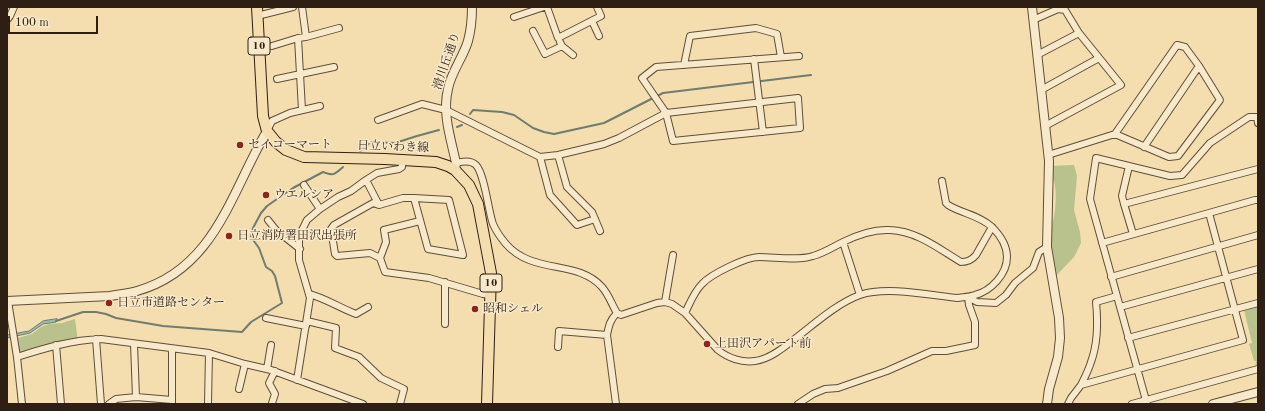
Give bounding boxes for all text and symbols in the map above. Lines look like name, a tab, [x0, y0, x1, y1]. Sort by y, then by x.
scale bar	[10, 8, 100, 34]
text: 100 m	[15, 17, 49, 29]
street label: 滑川丘通り	[430, 30, 464, 92]
road number: 10	[248, 37, 270, 55]
place label: セイコーマート	[248, 138, 332, 152]
street label: 日立いわき線	[357, 139, 429, 155]
marker: セイコーマート	[235, 140, 245, 150]
place label: ウエルシア	[274, 188, 334, 202]
marker: ウエルシア	[261, 190, 271, 200]
place label: 日立消防署田沢出張所	[237, 229, 357, 243]
marker: 日立消防署田沢出張所	[224, 231, 234, 241]
road number: 10	[480, 274, 502, 292]
place label: 日立市道路センター	[117, 296, 225, 310]
marker: 日立市道路センター	[104, 298, 114, 308]
place label: 昭和シェル	[483, 302, 543, 316]
marker: 昭和シェル	[470, 304, 480, 314]
place label: 上田沢アパート前	[715, 337, 811, 351]
marker: 上田沢アパート前	[702, 339, 712, 349]

